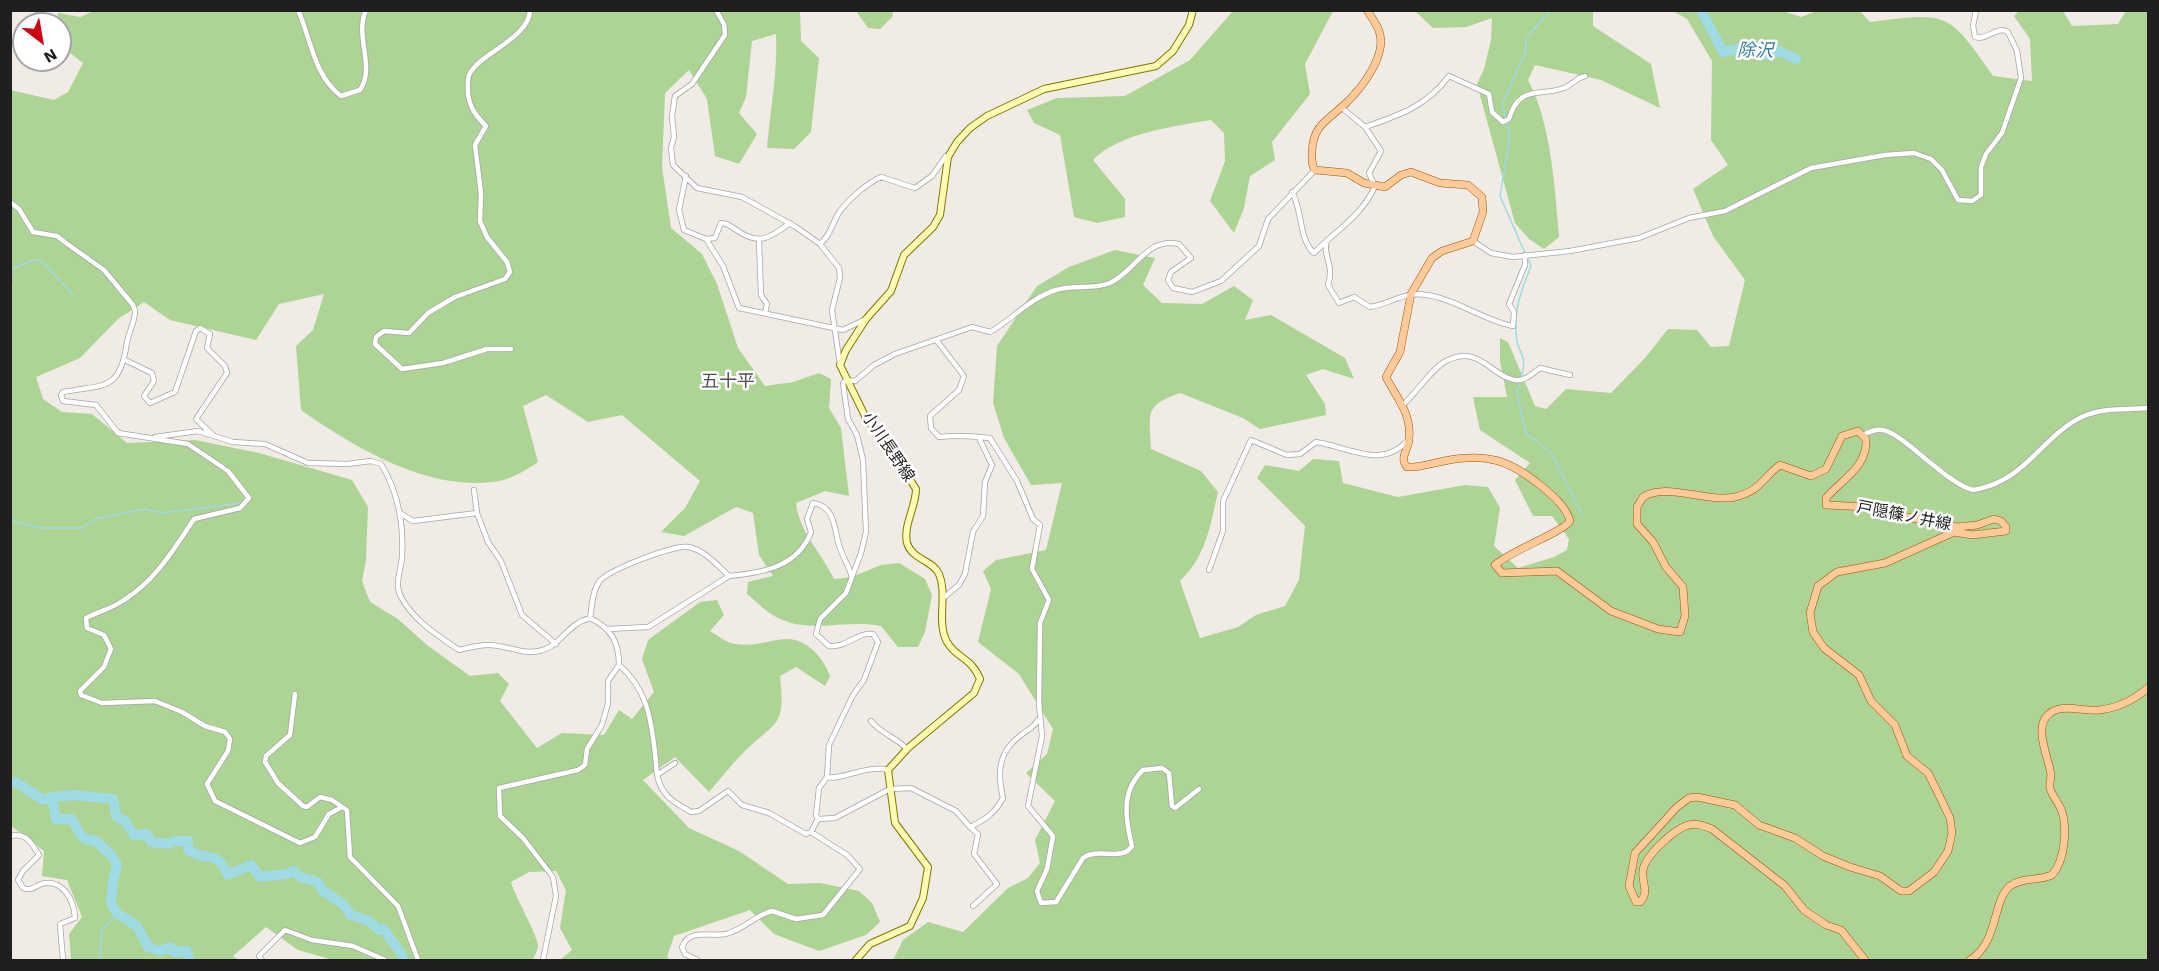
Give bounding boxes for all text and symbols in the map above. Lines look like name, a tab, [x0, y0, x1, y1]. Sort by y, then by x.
north arrow	[12, 12, 72, 72]
water label: 除沢	[1737, 40, 1773, 62]
text: N	[41, 45, 60, 67]
district label: 五十平	[701, 371, 755, 393]
street label: 小川長野線	[858, 408, 918, 486]
street label: 戸隠篠ノ井線	[1855, 497, 1953, 535]

